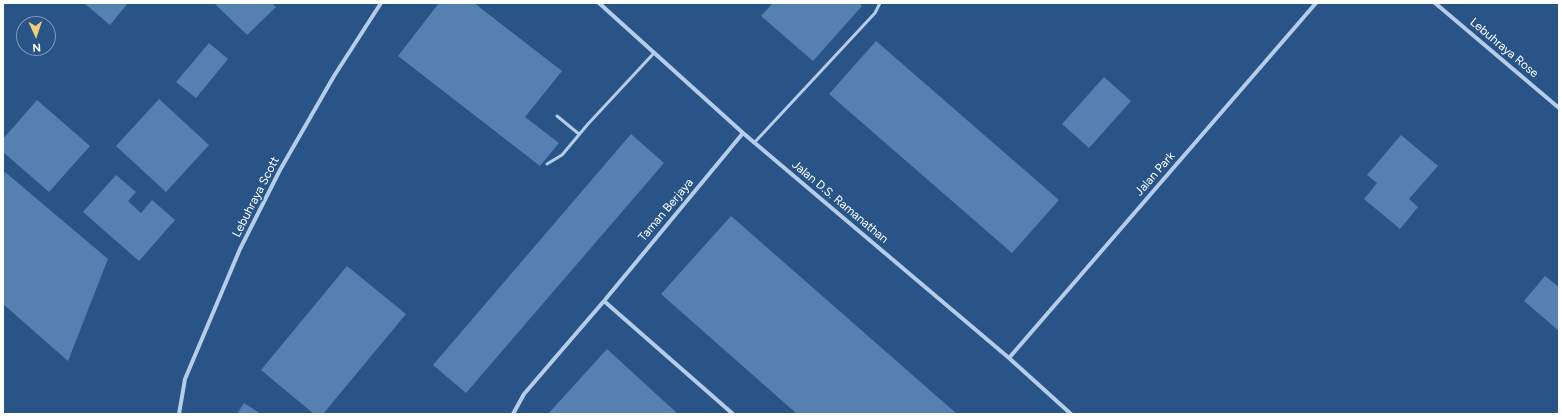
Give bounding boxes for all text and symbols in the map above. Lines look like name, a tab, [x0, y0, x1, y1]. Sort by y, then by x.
street label: Lebuhraya Rose	[1467, 15, 1541, 81]
north arrow	[16, 16, 56, 56]
text: N	[32, 41, 41, 54]
street label: Jalan Park	[1132, 149, 1178, 199]
street label: Lebuhraya Scott	[230, 154, 282, 240]
street label: Jalan D.S. Ramanathan	[789, 158, 891, 246]
street label: Taman Berjaya	[636, 176, 696, 244]

